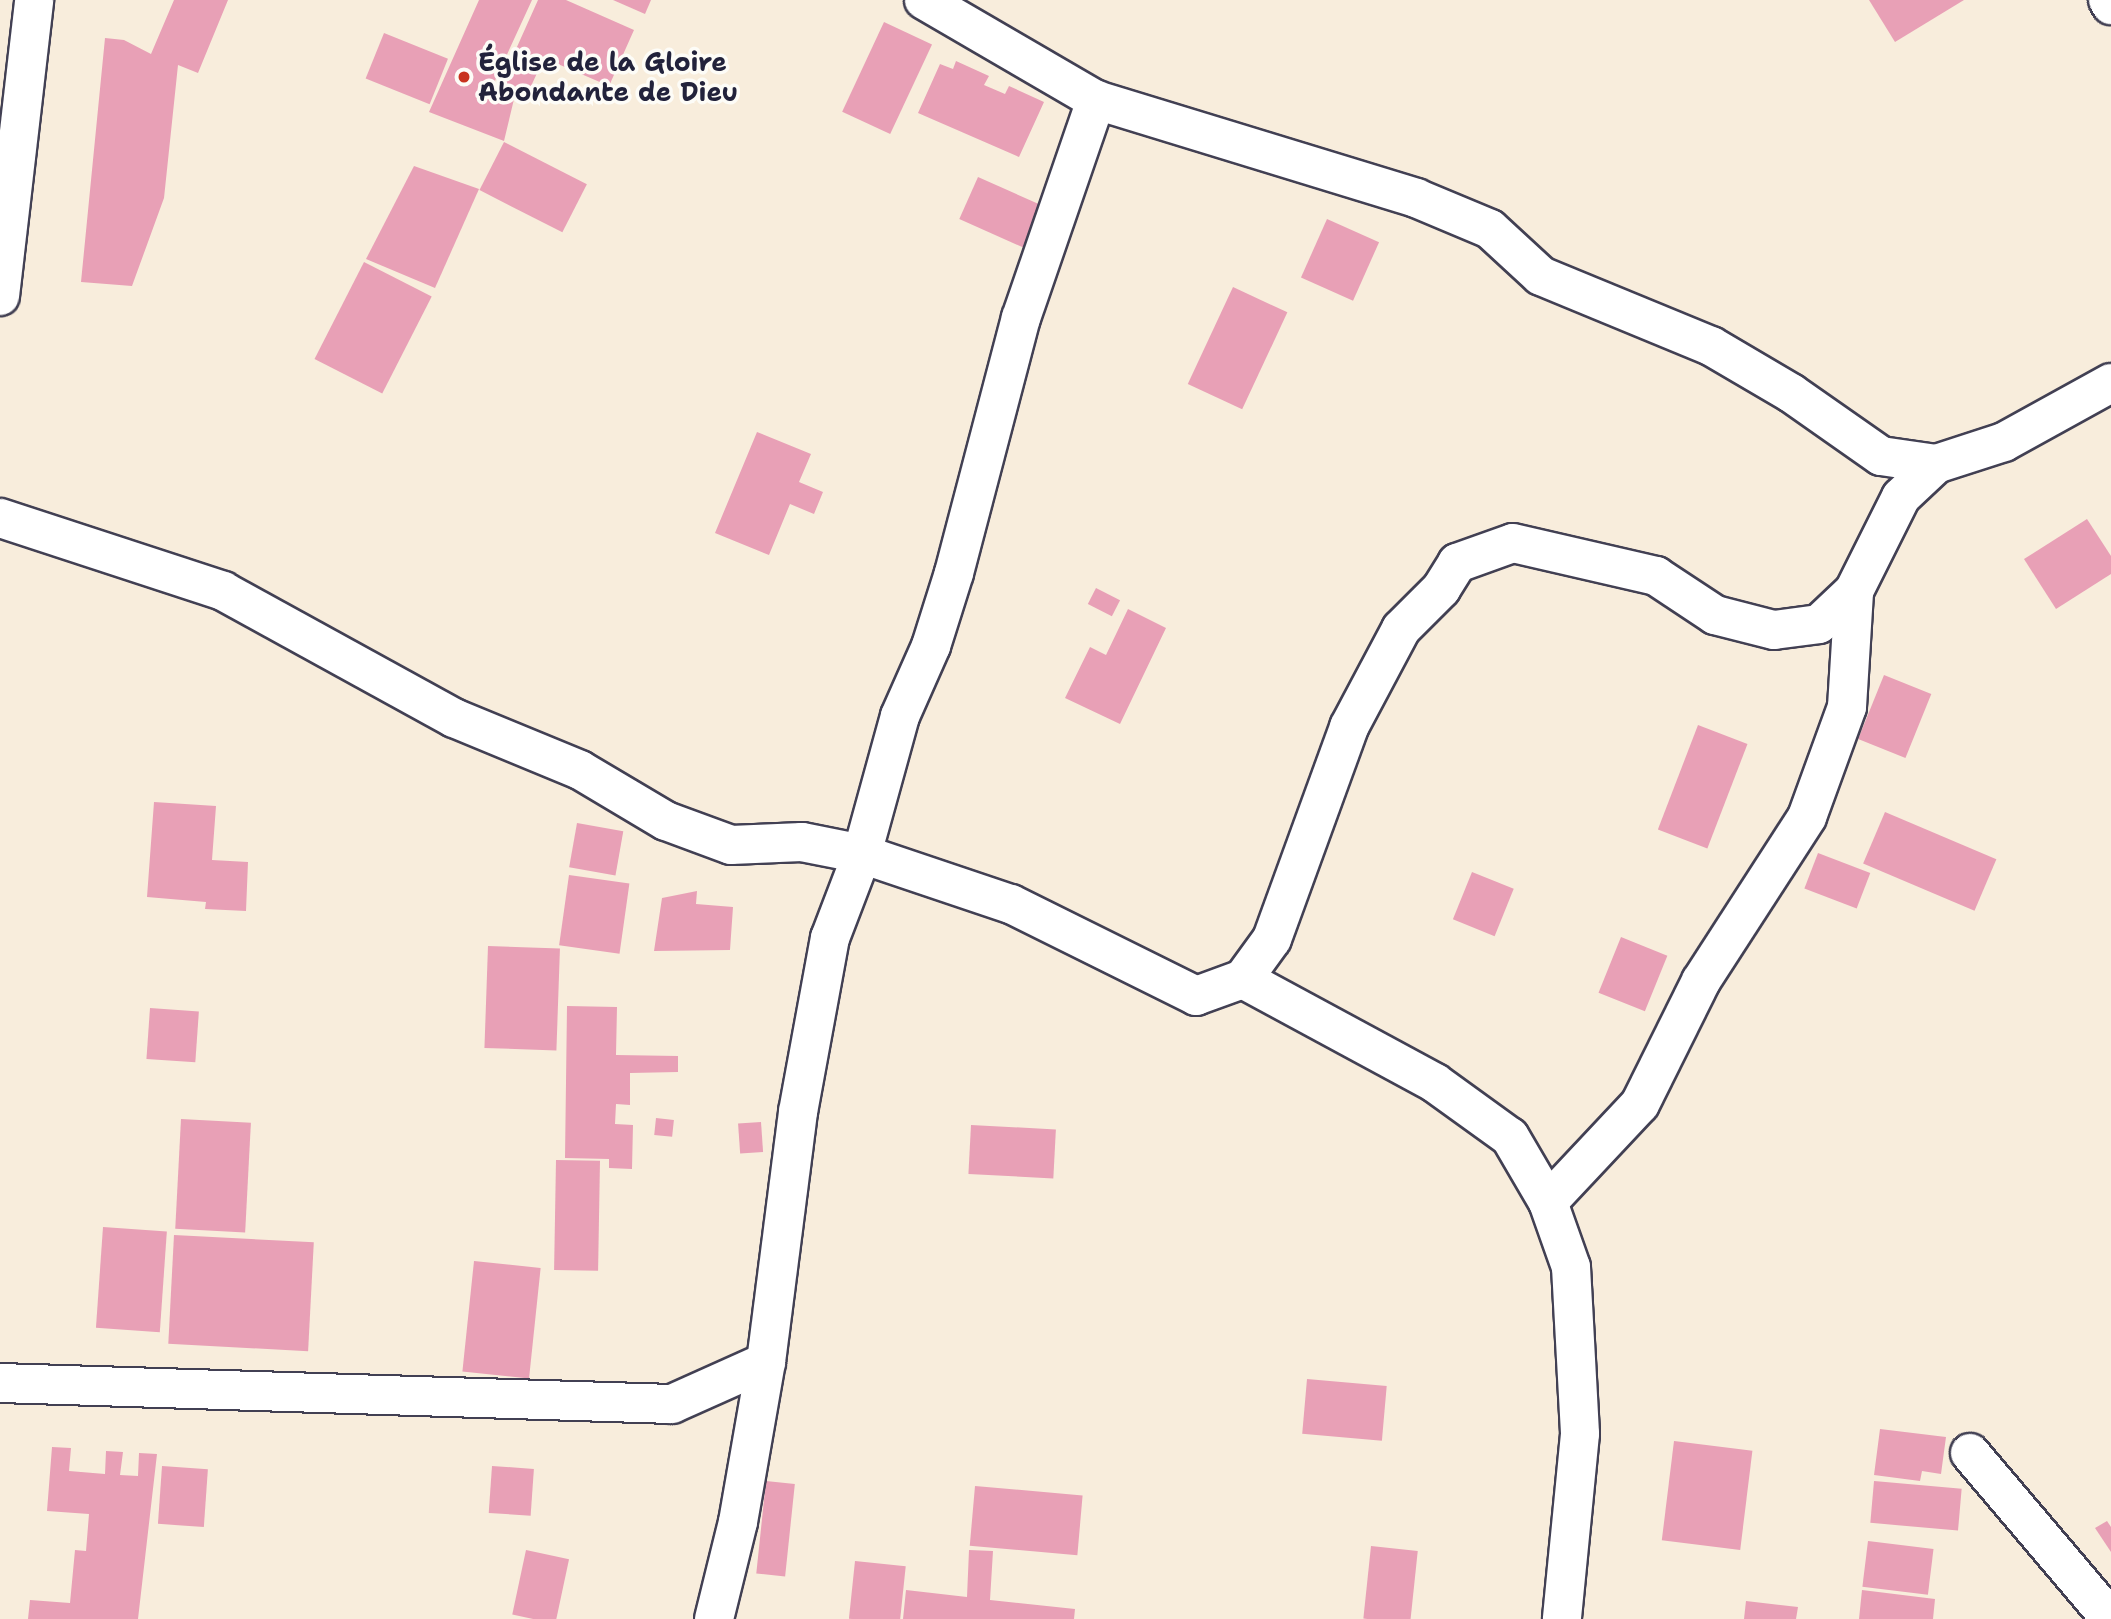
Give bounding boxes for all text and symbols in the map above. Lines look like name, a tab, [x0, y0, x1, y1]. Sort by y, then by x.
place label: Église de la Gloire Abondante de Dieu	[478, 46, 738, 108]
marker: Église de la Gloire Abondante de Dieu	[456, 69, 472, 85]

